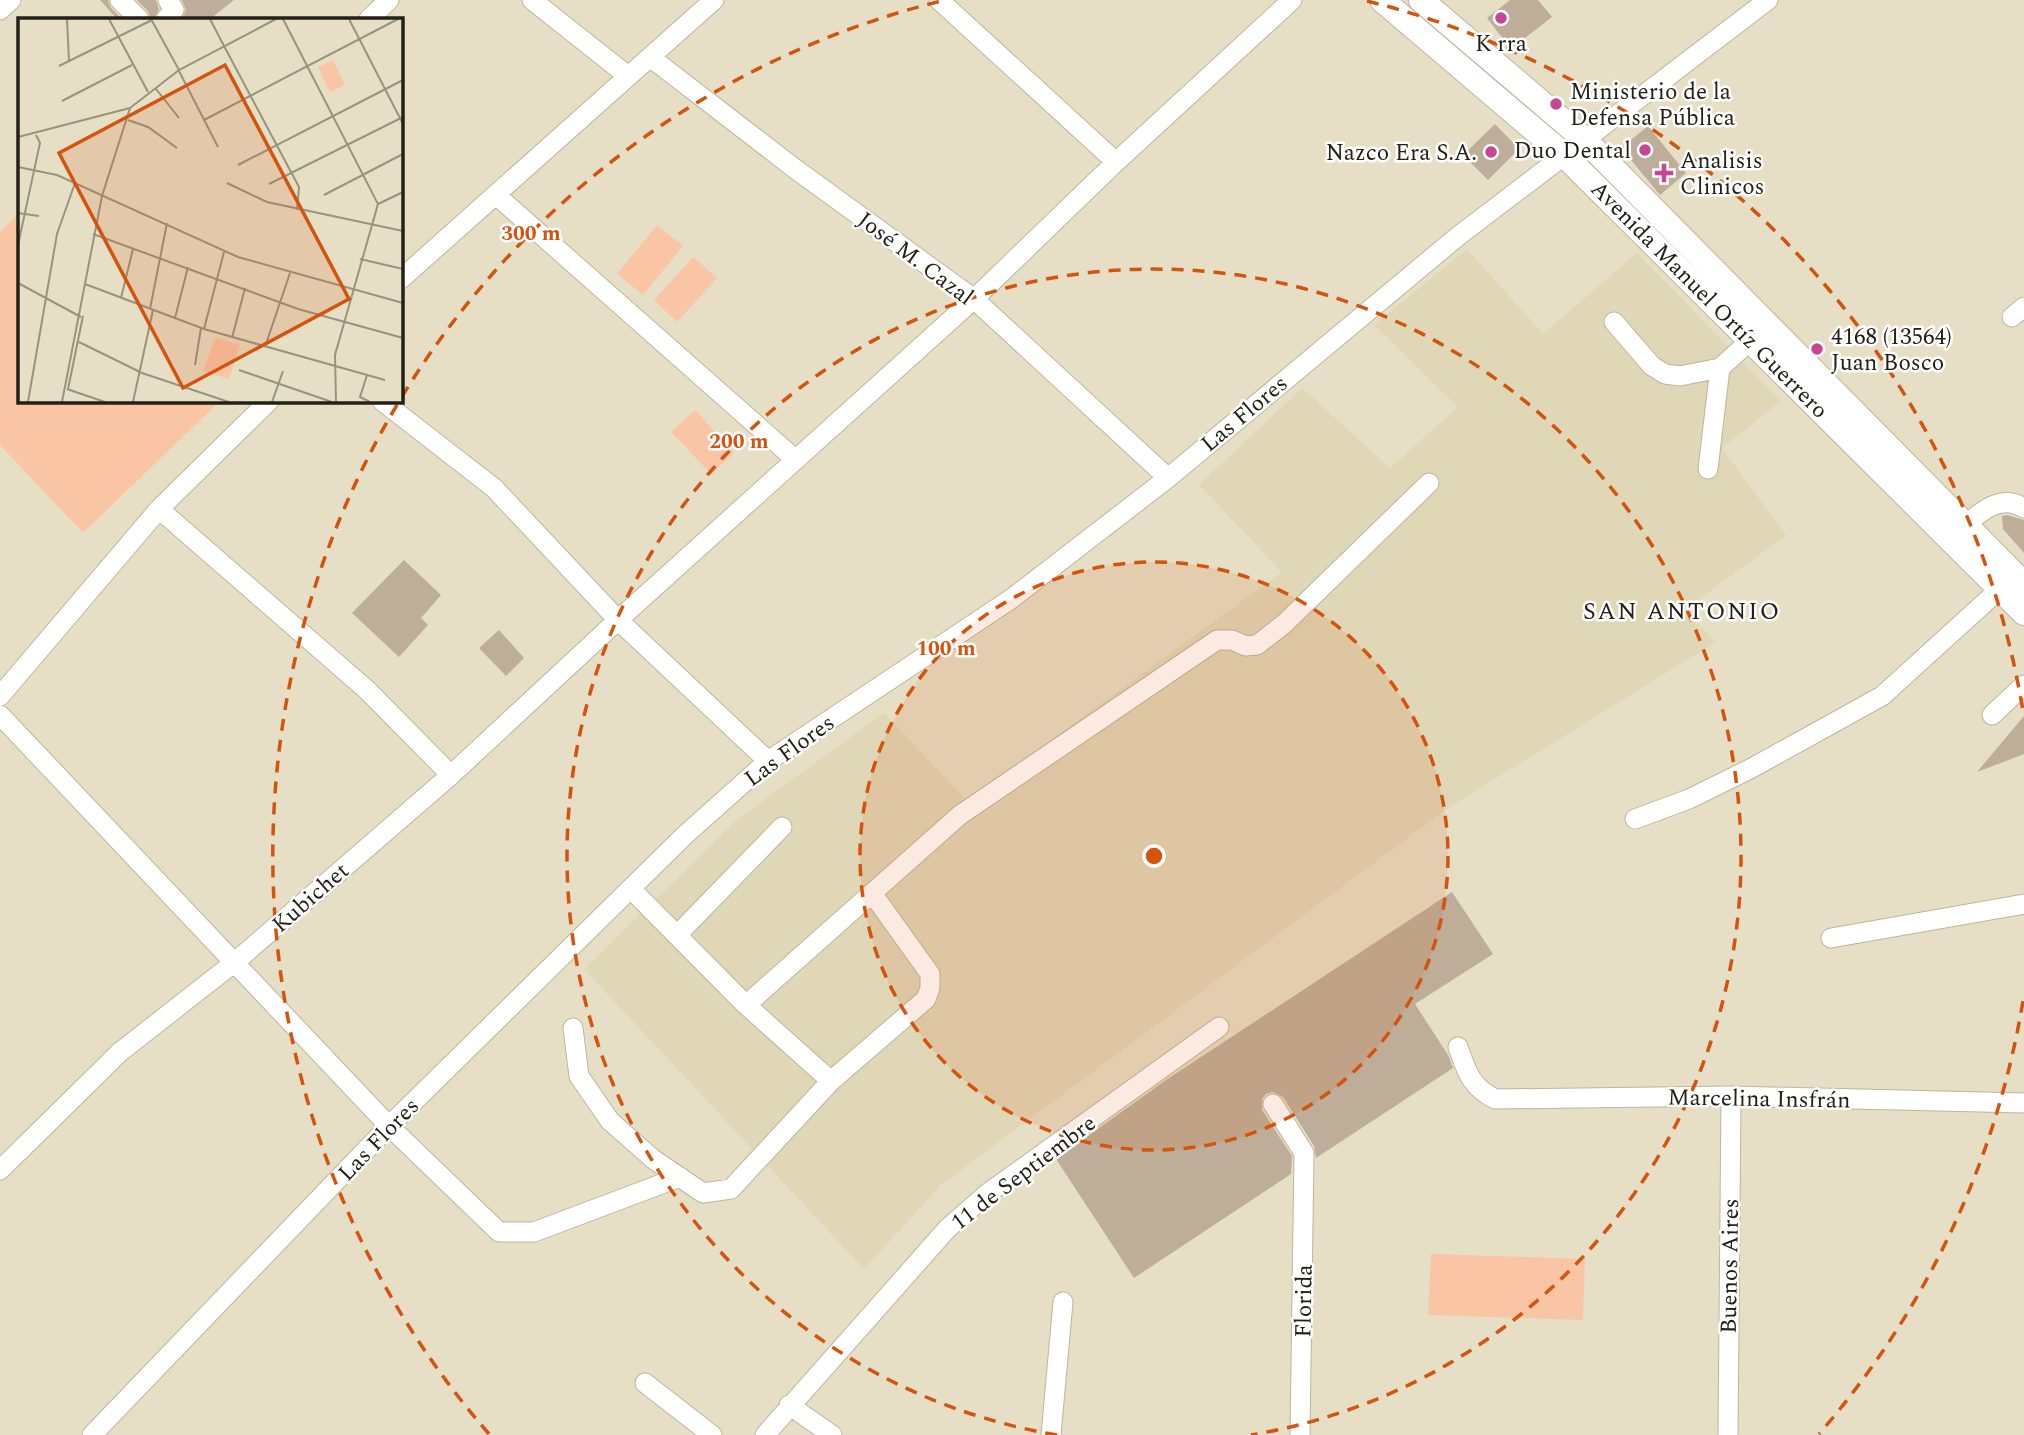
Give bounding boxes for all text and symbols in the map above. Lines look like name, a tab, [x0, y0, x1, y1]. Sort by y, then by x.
marker: K rra	[1493, 10, 1509, 26]
inset map	[18, 18, 402, 402]
place label: K rra	[1475, 27, 1527, 62]
place label: Ministerio de la Defensa Pública	[1570, 75, 1735, 136]
marker: Ministerio de la Defensa Pública	[1548, 96, 1564, 112]
place label: Duo Dental	[1514, 134, 1631, 169]
place label: Nazco Era S.A.	[1326, 136, 1477, 171]
marker: Duo Dental	[1637, 142, 1653, 158]
marker: Nazco Era S.A.	[1483, 144, 1499, 160]
place label: Analisis Clinicos	[1680, 144, 1765, 205]
marker: Analisis Clinicos	[1654, 163, 1674, 183]
street label: Avenida Manuel Ortíz Guerrero	[1582, 173, 1836, 427]
street label: José M. Cazal	[849, 204, 981, 315]
text: 300 m	[501, 218, 561, 250]
place label: 4168 (13564) Juan Bosco	[1831, 320, 1952, 381]
marker: 4168 (13564) Juan Bosco	[1809, 341, 1825, 357]
street label: Las Flores	[1194, 367, 1296, 461]
text: 200 m	[709, 426, 769, 458]
district label: SAN ANTONIO	[1583, 594, 1781, 630]
text: 100 m	[916, 633, 976, 665]
street label: Las Flores	[737, 706, 842, 796]
centre of rings	[1142, 844, 1166, 868]
street label: Kubichet	[265, 855, 357, 942]
street label: Marcelina Insfrán	[1667, 1080, 1851, 1119]
street label: Las Flores	[330, 1090, 428, 1190]
street label: 11 de Septiembre	[944, 1107, 1104, 1240]
street label: Buenos Aires	[1712, 1198, 1749, 1334]
street label: Florida	[1286, 1264, 1323, 1338]

